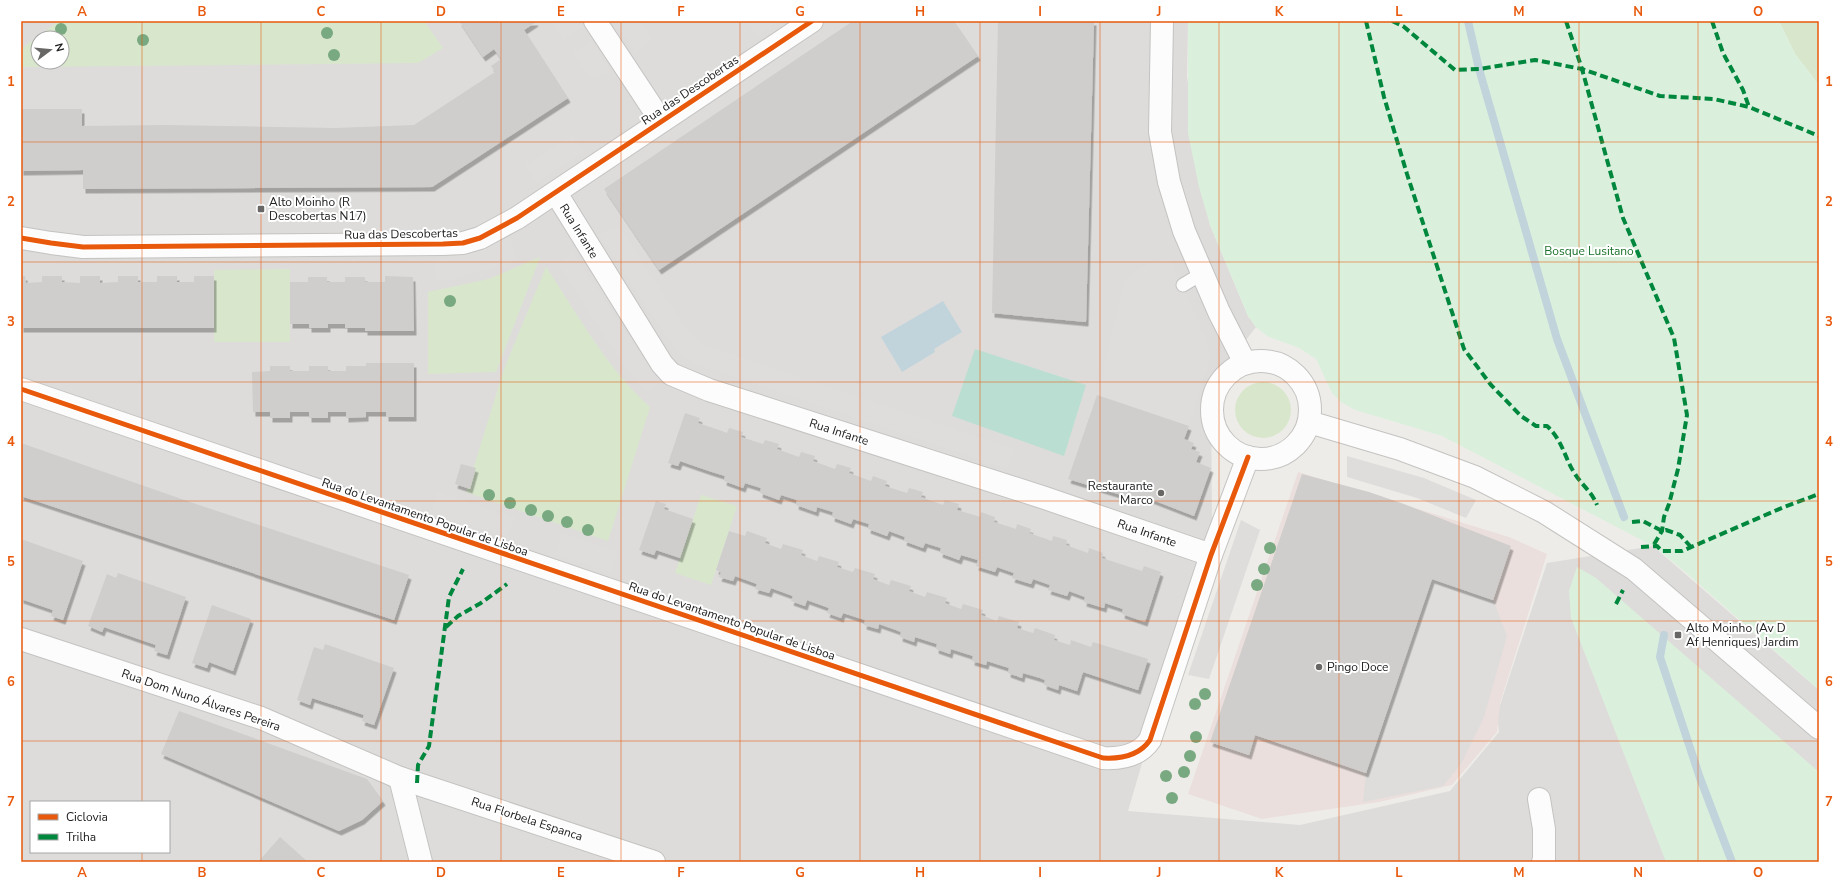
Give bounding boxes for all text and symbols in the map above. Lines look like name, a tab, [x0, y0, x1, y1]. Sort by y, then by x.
text: A	[77, 3, 87, 21]
text: B	[198, 3, 207, 21]
text: C	[317, 3, 326, 21]
text: D	[436, 3, 446, 21]
text: E	[557, 3, 565, 21]
text: F	[677, 3, 685, 21]
text: G	[795, 3, 805, 21]
text: H	[915, 3, 925, 21]
text: I	[1038, 3, 1042, 21]
text: J	[1156, 3, 1161, 21]
text: K	[1275, 3, 1284, 21]
text: L	[1395, 3, 1403, 21]
text: M	[1513, 3, 1525, 21]
text: N	[1633, 3, 1643, 21]
text: O	[1753, 3, 1763, 21]
north arrow	[30, 30, 70, 70]
text: N	[51, 41, 67, 53]
street label: Rua das Descobertas	[638, 51, 742, 128]
text: 1	[7, 73, 15, 91]
text: 1	[1825, 73, 1833, 91]
text: 2	[7, 193, 15, 211]
text: 2	[1825, 193, 1833, 211]
place label: Alto Moinho (R Descobertas N17)	[269, 194, 367, 224]
street label: Rua Infante	[556, 201, 602, 261]
marker: Alto Moinho (R Descobertas N17)	[256, 204, 266, 214]
street label: Rua das Descobertas	[344, 225, 458, 243]
park label: Bosque Lusitano	[1544, 243, 1634, 259]
text: 3	[7, 313, 15, 331]
text: 3	[1825, 313, 1833, 331]
street label: Rua Infante	[807, 415, 871, 449]
text: 4	[7, 433, 15, 451]
text: 4	[1825, 433, 1833, 451]
street label: Rua do Levantamento Popular de Lisboa	[320, 474, 530, 560]
place label: Restaurante Marco	[1088, 478, 1153, 508]
marker: Restaurante Marco	[1156, 488, 1166, 498]
street label: Rua Infante	[1115, 515, 1179, 551]
text: 5	[7, 553, 15, 571]
text: 5	[1825, 553, 1833, 571]
street label: Rua do Levantamento Popular de Lisboa	[627, 578, 837, 664]
place label: Alto Moinho (Av D Af Henriques) Jardim	[1686, 620, 1798, 650]
marker: Alto Moinho (Av D Af Henriques) Jardim	[1673, 630, 1683, 640]
place label: Pingo Doce	[1327, 659, 1388, 675]
marker: Pingo Doce	[1314, 662, 1324, 672]
street label: Rua Dom Nuno Álvares Pereira	[119, 665, 283, 735]
text: 6	[7, 673, 15, 691]
text: 6	[1825, 673, 1833, 691]
text: 7	[7, 793, 15, 811]
street label: Rua Florbela Espanca	[469, 793, 585, 845]
text: 7	[1825, 793, 1833, 811]
legend	[30, 801, 170, 853]
text: Ciclovia	[66, 809, 108, 825]
text: Trilha	[66, 829, 96, 845]
text: A	[77, 864, 87, 882]
text: B	[198, 864, 207, 882]
text: C	[317, 864, 326, 882]
text: D	[436, 864, 446, 882]
text: E	[557, 864, 565, 882]
text: F	[677, 864, 685, 882]
text: G	[795, 864, 805, 882]
text: H	[915, 864, 925, 882]
text: I	[1038, 864, 1042, 882]
text: J	[1156, 864, 1161, 882]
text: K	[1275, 864, 1284, 882]
text: L	[1395, 864, 1403, 882]
text: M	[1513, 864, 1525, 882]
text: N	[1633, 864, 1643, 882]
text: O	[1753, 864, 1763, 882]

